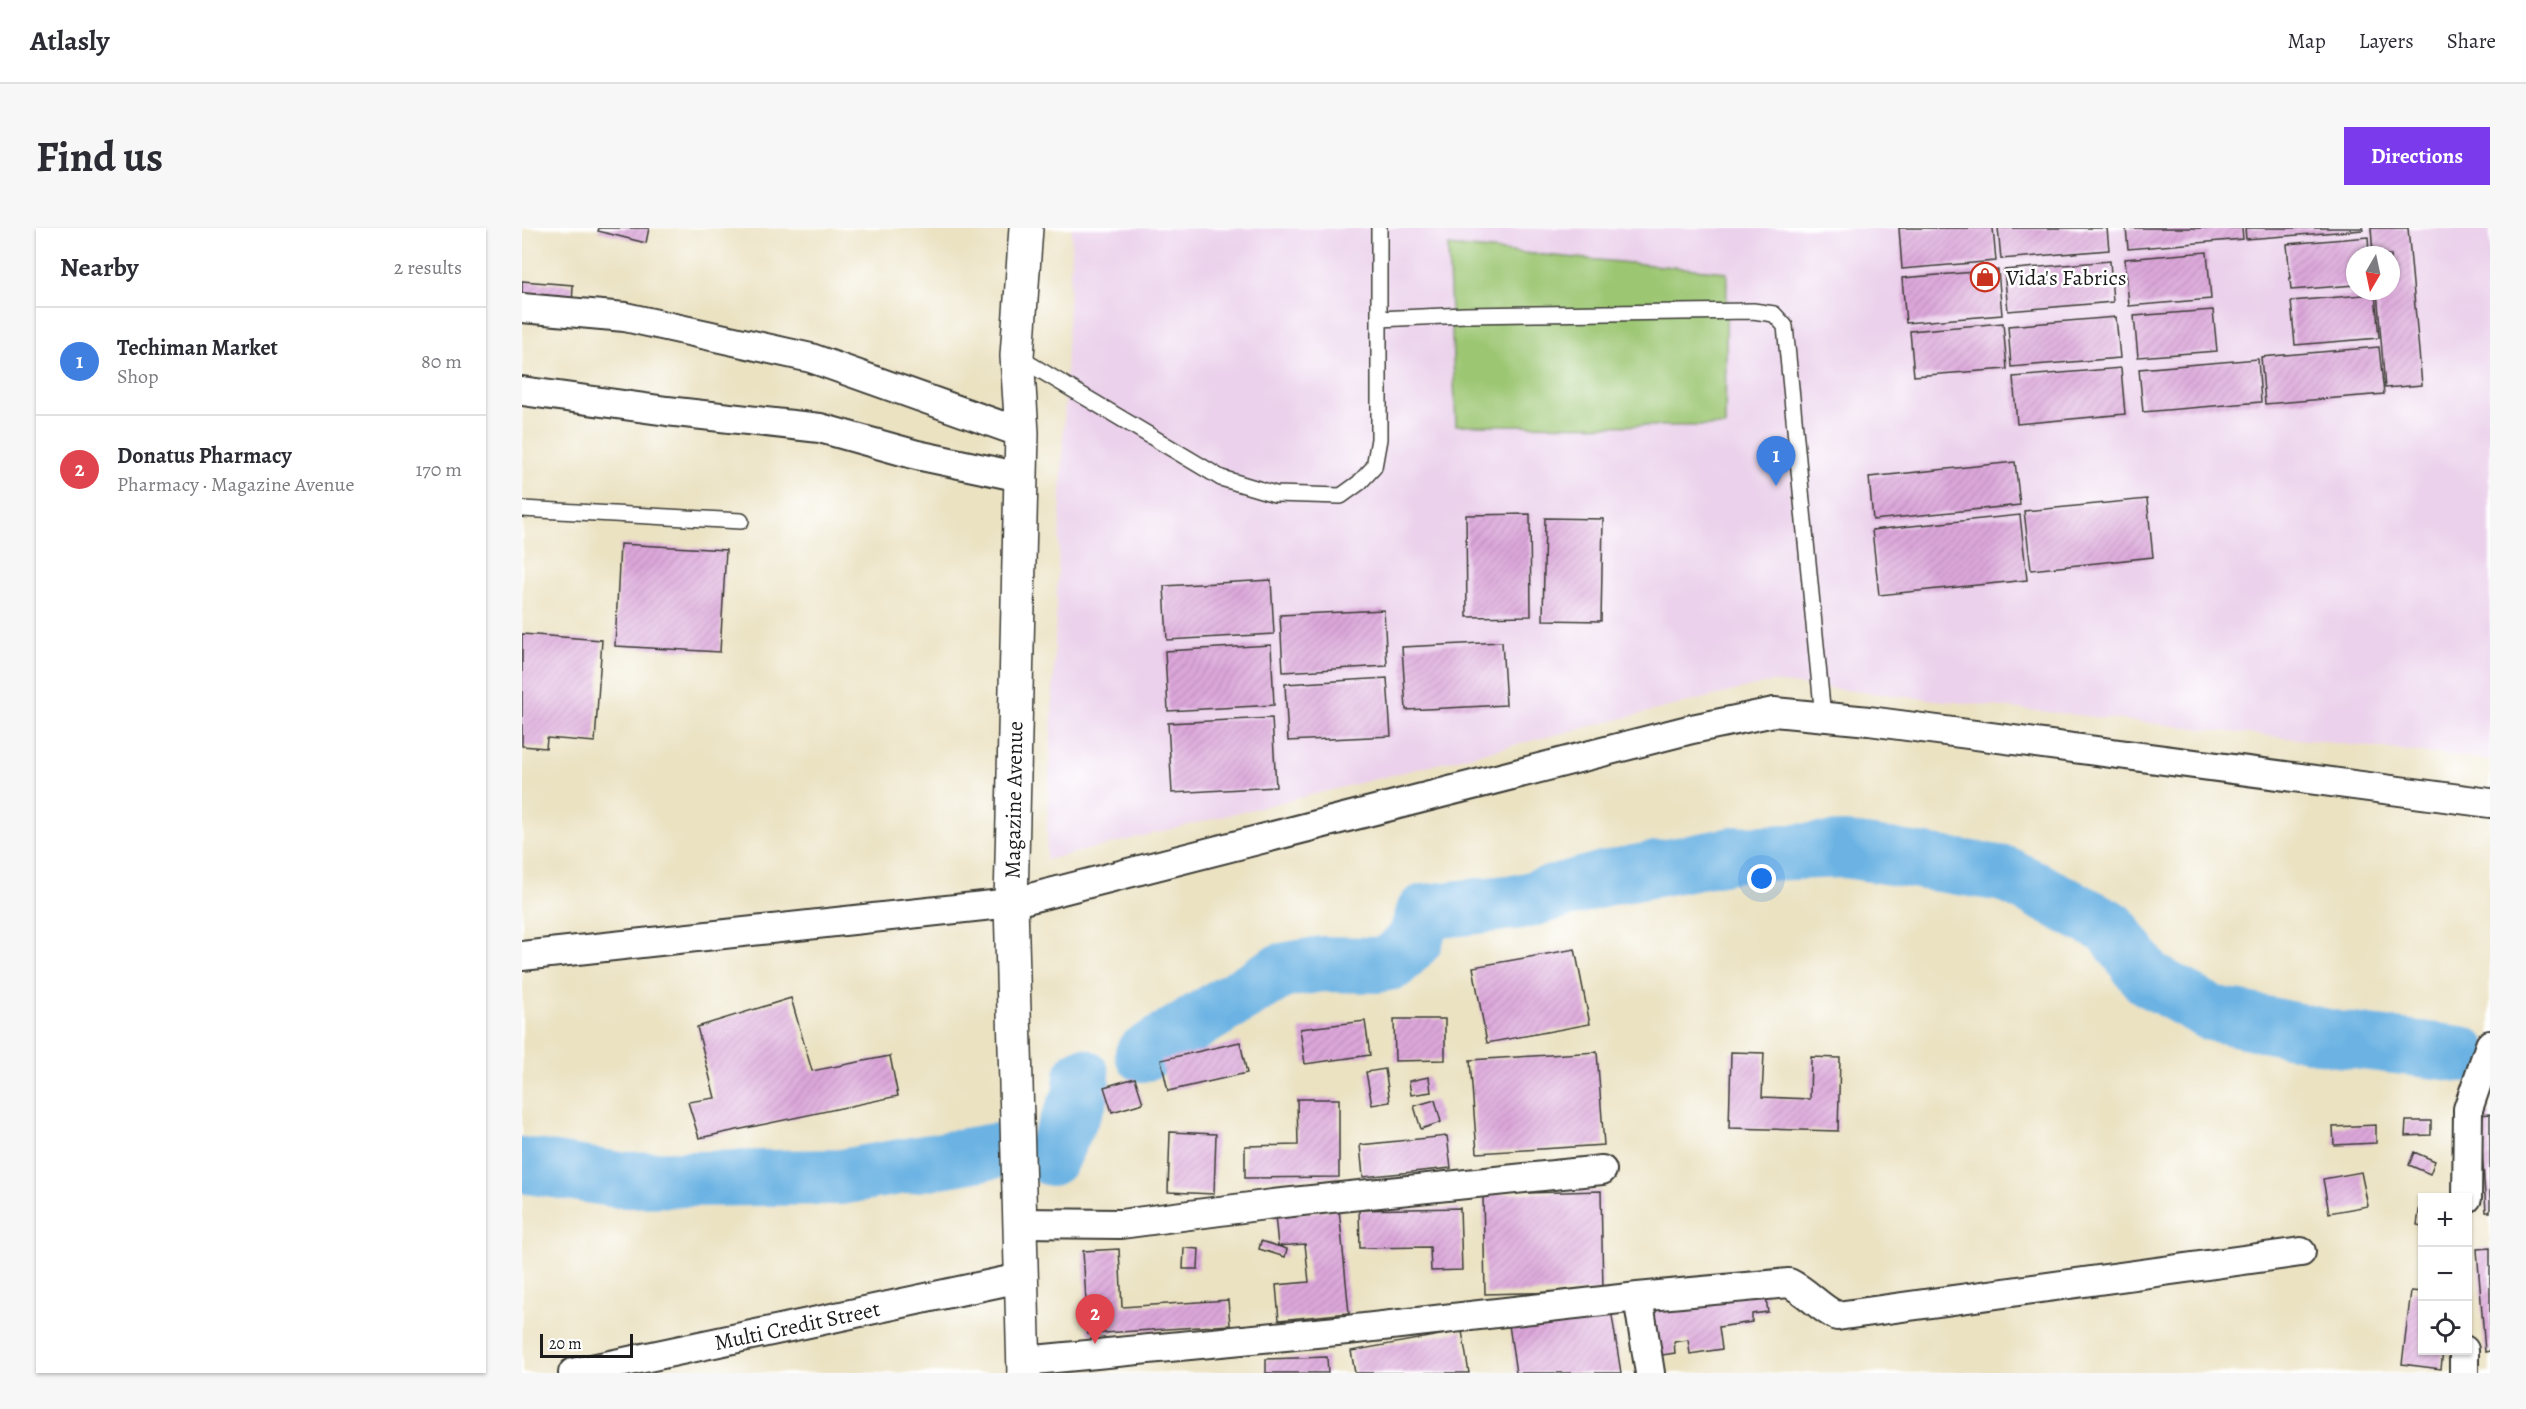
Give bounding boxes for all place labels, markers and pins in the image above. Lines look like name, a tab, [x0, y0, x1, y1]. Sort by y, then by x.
shop icon: Vida's Fabrics	[1969, 261, 2001, 293]
place label: Vida's Fabrics	[2005, 263, 2127, 293]
pin: 1	[1756, 436, 1796, 486]
pin: 2	[1076, 1294, 1114, 1344]

